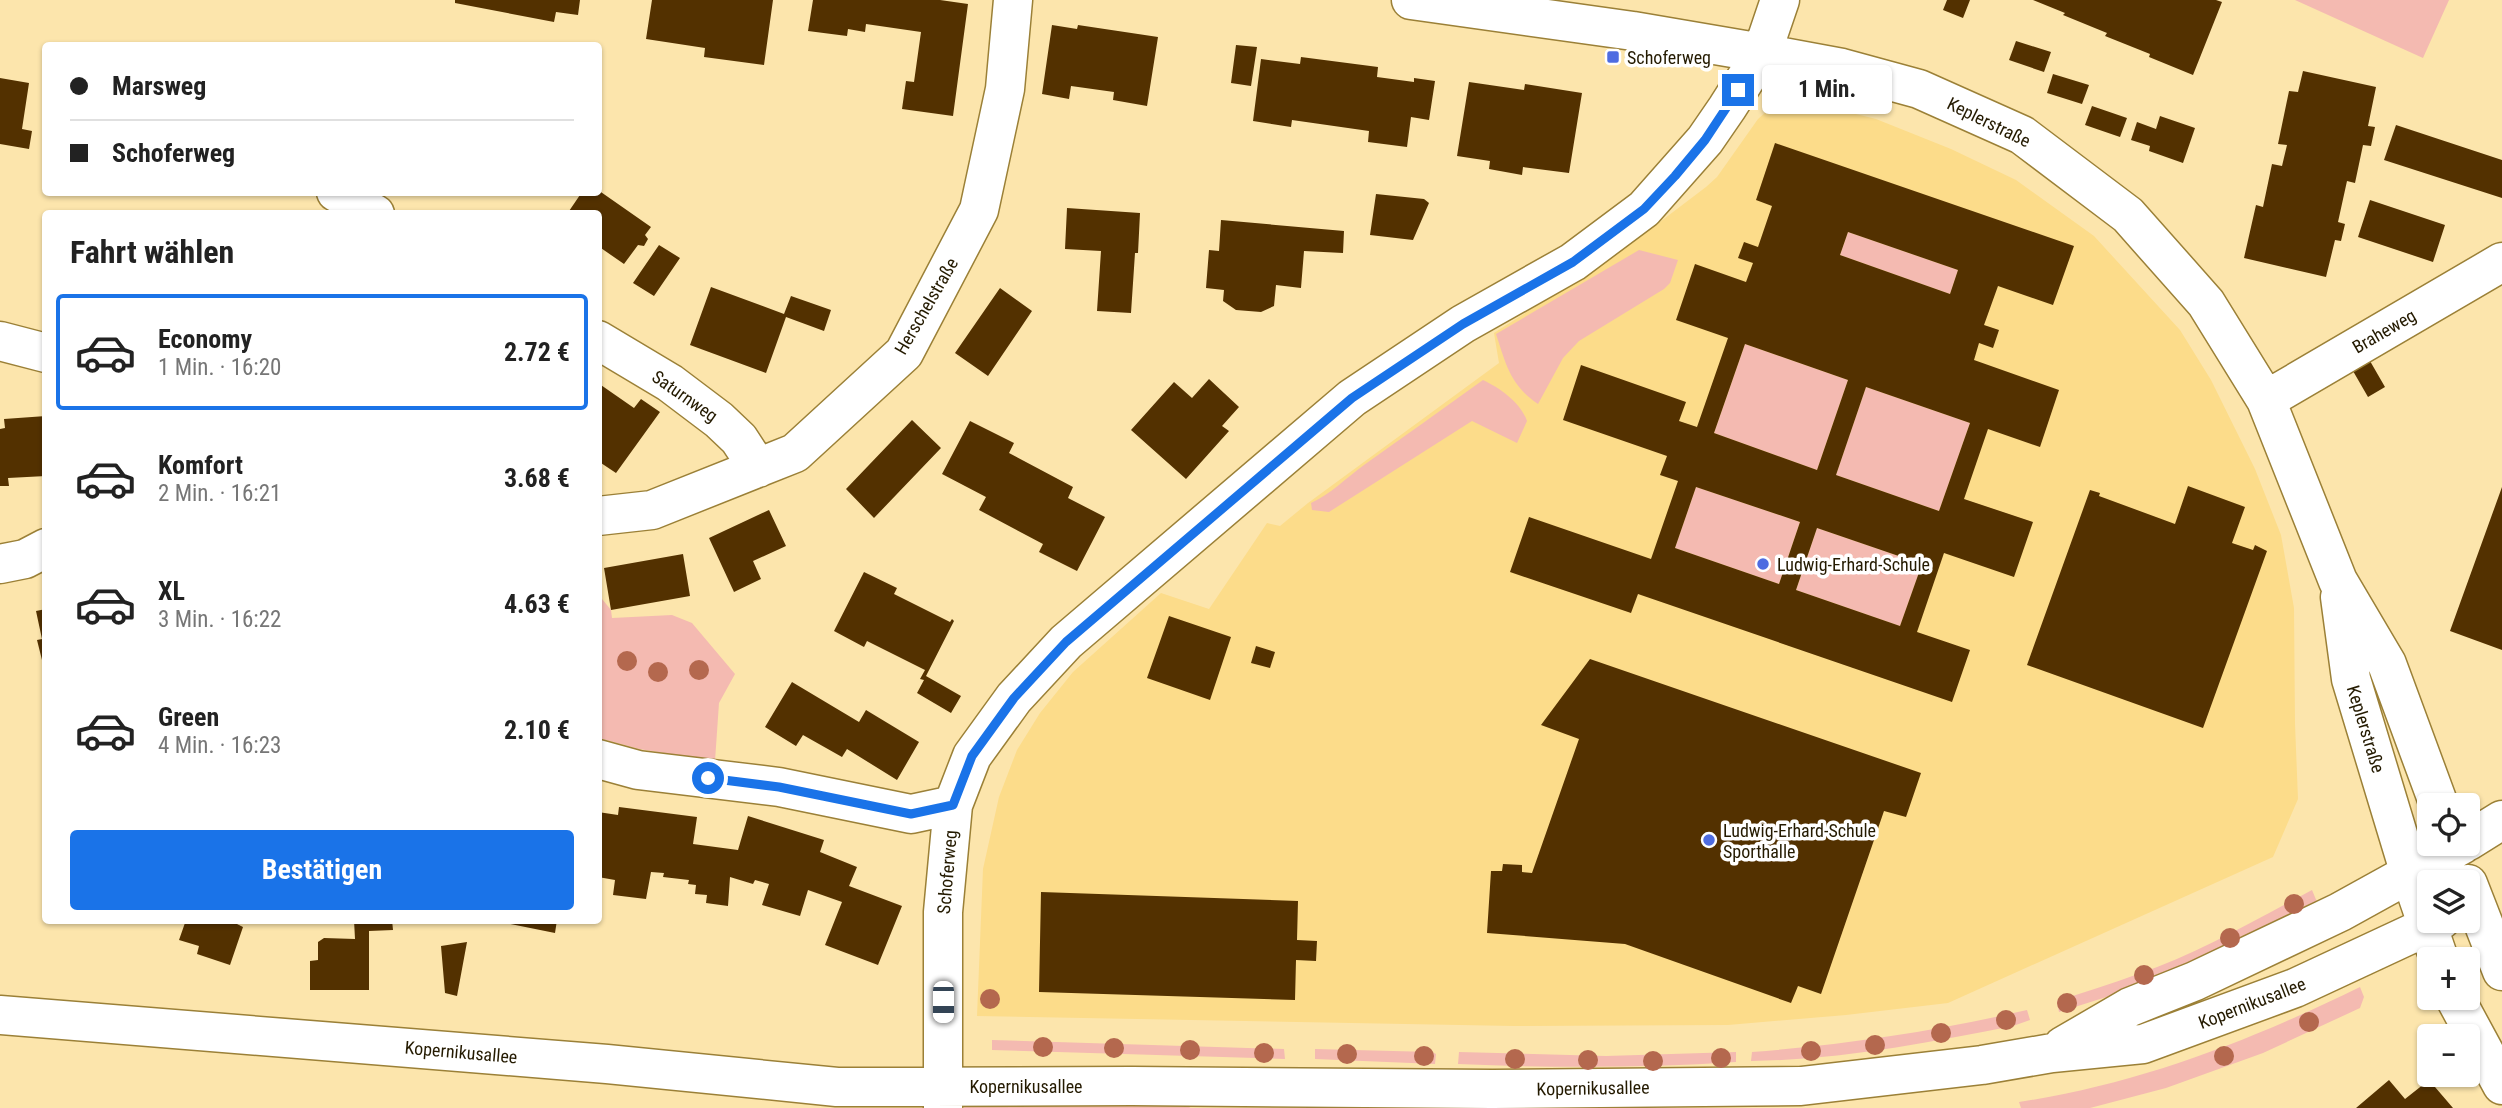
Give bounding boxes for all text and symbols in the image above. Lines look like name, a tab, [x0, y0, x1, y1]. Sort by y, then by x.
place label: Schoferweg	[1627, 47, 1711, 68]
marker: Schoferweg	[1605, 49, 1621, 65]
callout: 1 Min.	[1762, 66, 1892, 114]
text: Marsweg	[112, 71, 206, 101]
route end	[1722, 74, 1754, 106]
text: 1 Min.	[1798, 76, 1856, 103]
street label: Keplerstraße	[1944, 93, 2034, 151]
text: Schoferweg	[112, 138, 235, 168]
text: Fahrt wählen	[70, 233, 234, 271]
street label: Herschelstraße	[890, 254, 962, 358]
street label: Braheweg	[2349, 304, 2419, 358]
icon: car	[74, 321, 137, 384]
text: Economy	[158, 324, 252, 354]
text: 2.72 €	[504, 337, 570, 367]
text: 1 Min. · 16:20	[158, 354, 281, 381]
street label: Saturnweg	[648, 366, 722, 426]
icon: car	[74, 447, 137, 510]
text: Komfort	[158, 450, 243, 480]
text: 3.68 €	[504, 463, 570, 493]
text: 2 Min. · 16:21	[158, 480, 281, 507]
place label: Ludwig-Erhard-Schule	[1777, 554, 1930, 575]
marker: Ludwig-Erhard-Schule	[1755, 556, 1771, 572]
icon: car	[74, 573, 137, 636]
text: XL	[158, 576, 185, 606]
text: 4.63 €	[504, 589, 570, 619]
text: 3 Min. · 16:22	[158, 606, 281, 633]
street label: Keplerstraße	[2343, 683, 2389, 775]
icon: car	[74, 699, 137, 762]
text: Green	[158, 702, 219, 732]
text: 2.10 €	[504, 715, 570, 745]
text: 4 Min. · 16:23	[158, 732, 281, 759]
route start	[692, 762, 724, 794]
map controls	[2417, 793, 2480, 1087]
button: locate	[2417, 793, 2480, 856]
place label: Ludwig-Erhard-Schule Sporthalle	[1723, 820, 1876, 862]
street label: Schoferweg	[933, 829, 961, 915]
button: Bestätigen	[70, 830, 574, 910]
marker: Ludwig-Erhard-Schule Sporthalle	[1701, 832, 1717, 848]
button: layers	[2417, 870, 2480, 933]
button: +	[2417, 947, 2480, 1010]
street label: Kopernikusallee	[2195, 973, 2309, 1033]
car	[933, 981, 954, 1023]
button: −	[2417, 1024, 2480, 1087]
street label: Kopernikusallee	[404, 1037, 518, 1067]
street label: Kopernikusallee	[969, 1076, 1083, 1097]
street label: Kopernikusallee	[1536, 1077, 1650, 1099]

